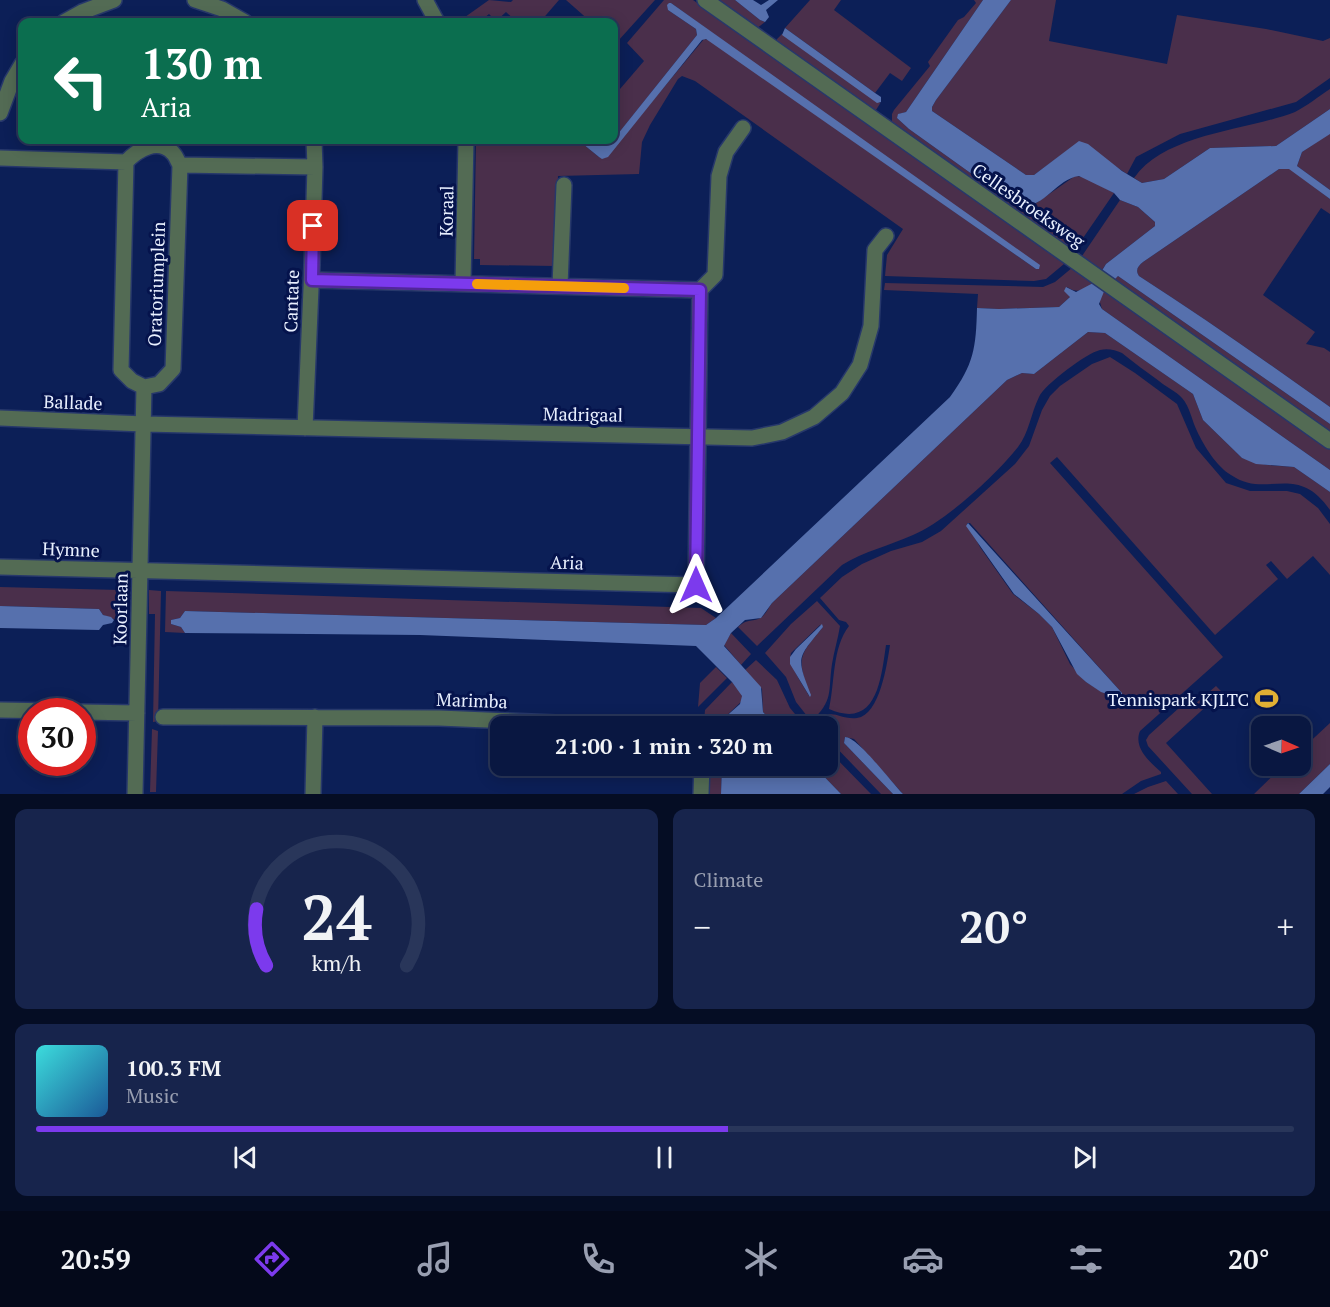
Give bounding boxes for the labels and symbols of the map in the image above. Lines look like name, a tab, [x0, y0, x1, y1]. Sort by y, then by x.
street label: Cellesbroeksweg	[968, 157, 1090, 253]
street label: Koraal	[434, 185, 458, 237]
pin	[287, 200, 338, 251]
street label: Oratoriumplein	[142, 221, 170, 347]
street label: Cantate	[278, 269, 304, 333]
street label: Ballade	[43, 389, 103, 415]
street label: Madrigaal	[543, 401, 623, 427]
street label: Hymne	[42, 536, 100, 562]
street label: Aria	[550, 549, 584, 575]
position arrow	[664, 553, 728, 617]
street label: Koorlaan	[107, 573, 133, 645]
sports icon: Tennispark KJLTC	[1254, 686, 1280, 712]
street label: Marimba	[436, 687, 508, 713]
place label: Tennispark KJLTC	[1107, 687, 1249, 711]
speed limit sign: 30	[18, 698, 96, 776]
north arrow	[1251, 716, 1311, 776]

